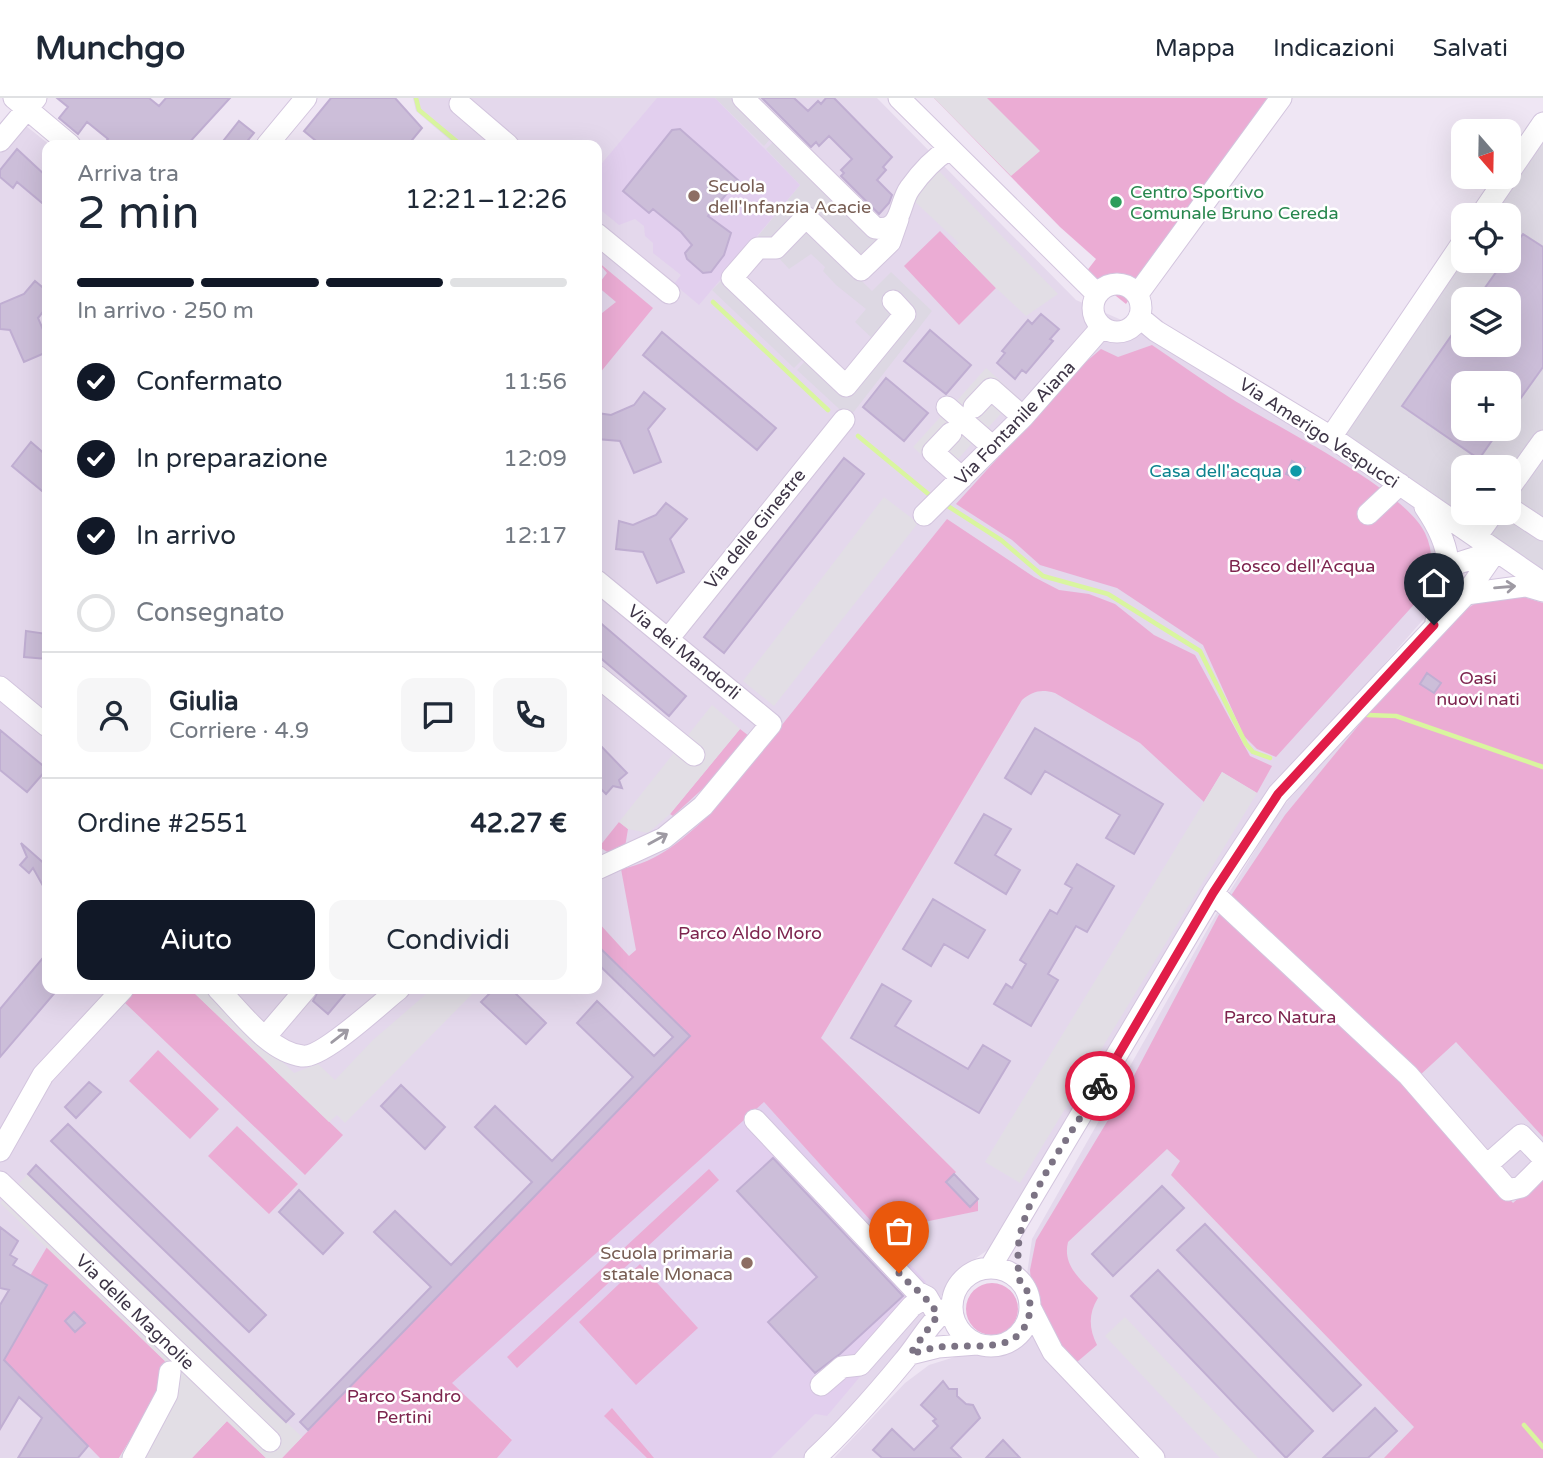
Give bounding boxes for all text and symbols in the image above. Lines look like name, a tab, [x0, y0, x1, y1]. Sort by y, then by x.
text: Munchgo	[35, 29, 185, 68]
text: Mappa	[1155, 34, 1235, 63]
text: Indicazioni	[1273, 34, 1395, 63]
text: Salvati	[1433, 34, 1508, 63]
north arrow	[1451, 119, 1521, 189]
map controls	[1451, 119, 1521, 525]
text: Arriva tra	[77, 160, 179, 188]
place label: Scuola dell'Infanzia Acacie	[708, 175, 871, 218]
place label: Centro Sportivo Comunale Bruno Cereda	[1130, 181, 1339, 224]
text: 12:21–12:26	[405, 184, 567, 215]
text: 2 min	[77, 186, 200, 241]
marker: Scuola dell'Infanzia Acacie	[686, 188, 702, 204]
marker: Centro Sportivo Comunale Bruno Cereda	[1108, 194, 1124, 210]
button: locate	[1451, 203, 1521, 273]
button: layers	[1451, 287, 1521, 357]
text: In arrivo · 250 m	[77, 297, 254, 325]
street label: Via Fontanile Aiana	[950, 356, 1080, 490]
icon: check	[77, 363, 115, 401]
text: Confermato	[136, 366, 283, 397]
text: 11:56	[503, 368, 567, 396]
button: +	[1451, 371, 1521, 441]
street label: Via Amerigo Vespucci	[1235, 373, 1403, 493]
icon: check	[77, 440, 115, 478]
text: In preparazione	[136, 443, 328, 474]
text: 12:09	[503, 445, 567, 473]
button: −	[1451, 455, 1521, 525]
place label: Casa dell'acqua	[1149, 460, 1282, 482]
marker: Casa dell'acqua	[1288, 463, 1304, 479]
street label: Via delle Ginestre	[700, 464, 810, 594]
icon: check	[77, 517, 115, 555]
text: In arrivo	[136, 520, 236, 551]
text: 12:17	[503, 522, 567, 550]
pin	[1404, 553, 1464, 625]
park label: Bosco dell'Acqua	[1229, 555, 1375, 577]
icon: home	[1415, 564, 1453, 602]
one-way arrow	[1493, 581, 1516, 594]
text: Consegnato	[136, 597, 285, 628]
street label: Via dei Mandorli	[623, 600, 745, 704]
park label: Oasi nuovi nati	[1436, 667, 1520, 710]
button: person	[77, 678, 151, 752]
button: chat	[401, 678, 475, 752]
button: phone	[493, 678, 567, 752]
text: Giulia	[169, 686, 239, 717]
text: Corriere · 4.9	[169, 717, 309, 745]
text: Ordine #2551	[77, 808, 249, 839]
text: 42.27 €	[470, 808, 567, 839]
one-way arrow	[648, 832, 668, 846]
button: Aiuto	[77, 900, 315, 980]
button: Condividi	[329, 900, 567, 980]
park label: Parco Aldo Moro	[678, 922, 822, 944]
park label: Parco Natura	[1224, 1006, 1336, 1028]
one-way arrow	[330, 1028, 348, 1043]
courier	[1065, 1051, 1135, 1121]
icon: bike	[1081, 1067, 1119, 1105]
pin	[869, 1201, 929, 1273]
icon: bag	[880, 1212, 918, 1250]
place label: Scuola primaria statale Monaca	[600, 1242, 733, 1285]
street label: Via delle Magnolie	[71, 1250, 199, 1374]
marker: Scuola primaria statale Monaca	[739, 1255, 755, 1271]
park label: Parco Sandro Pertini	[347, 1385, 461, 1428]

